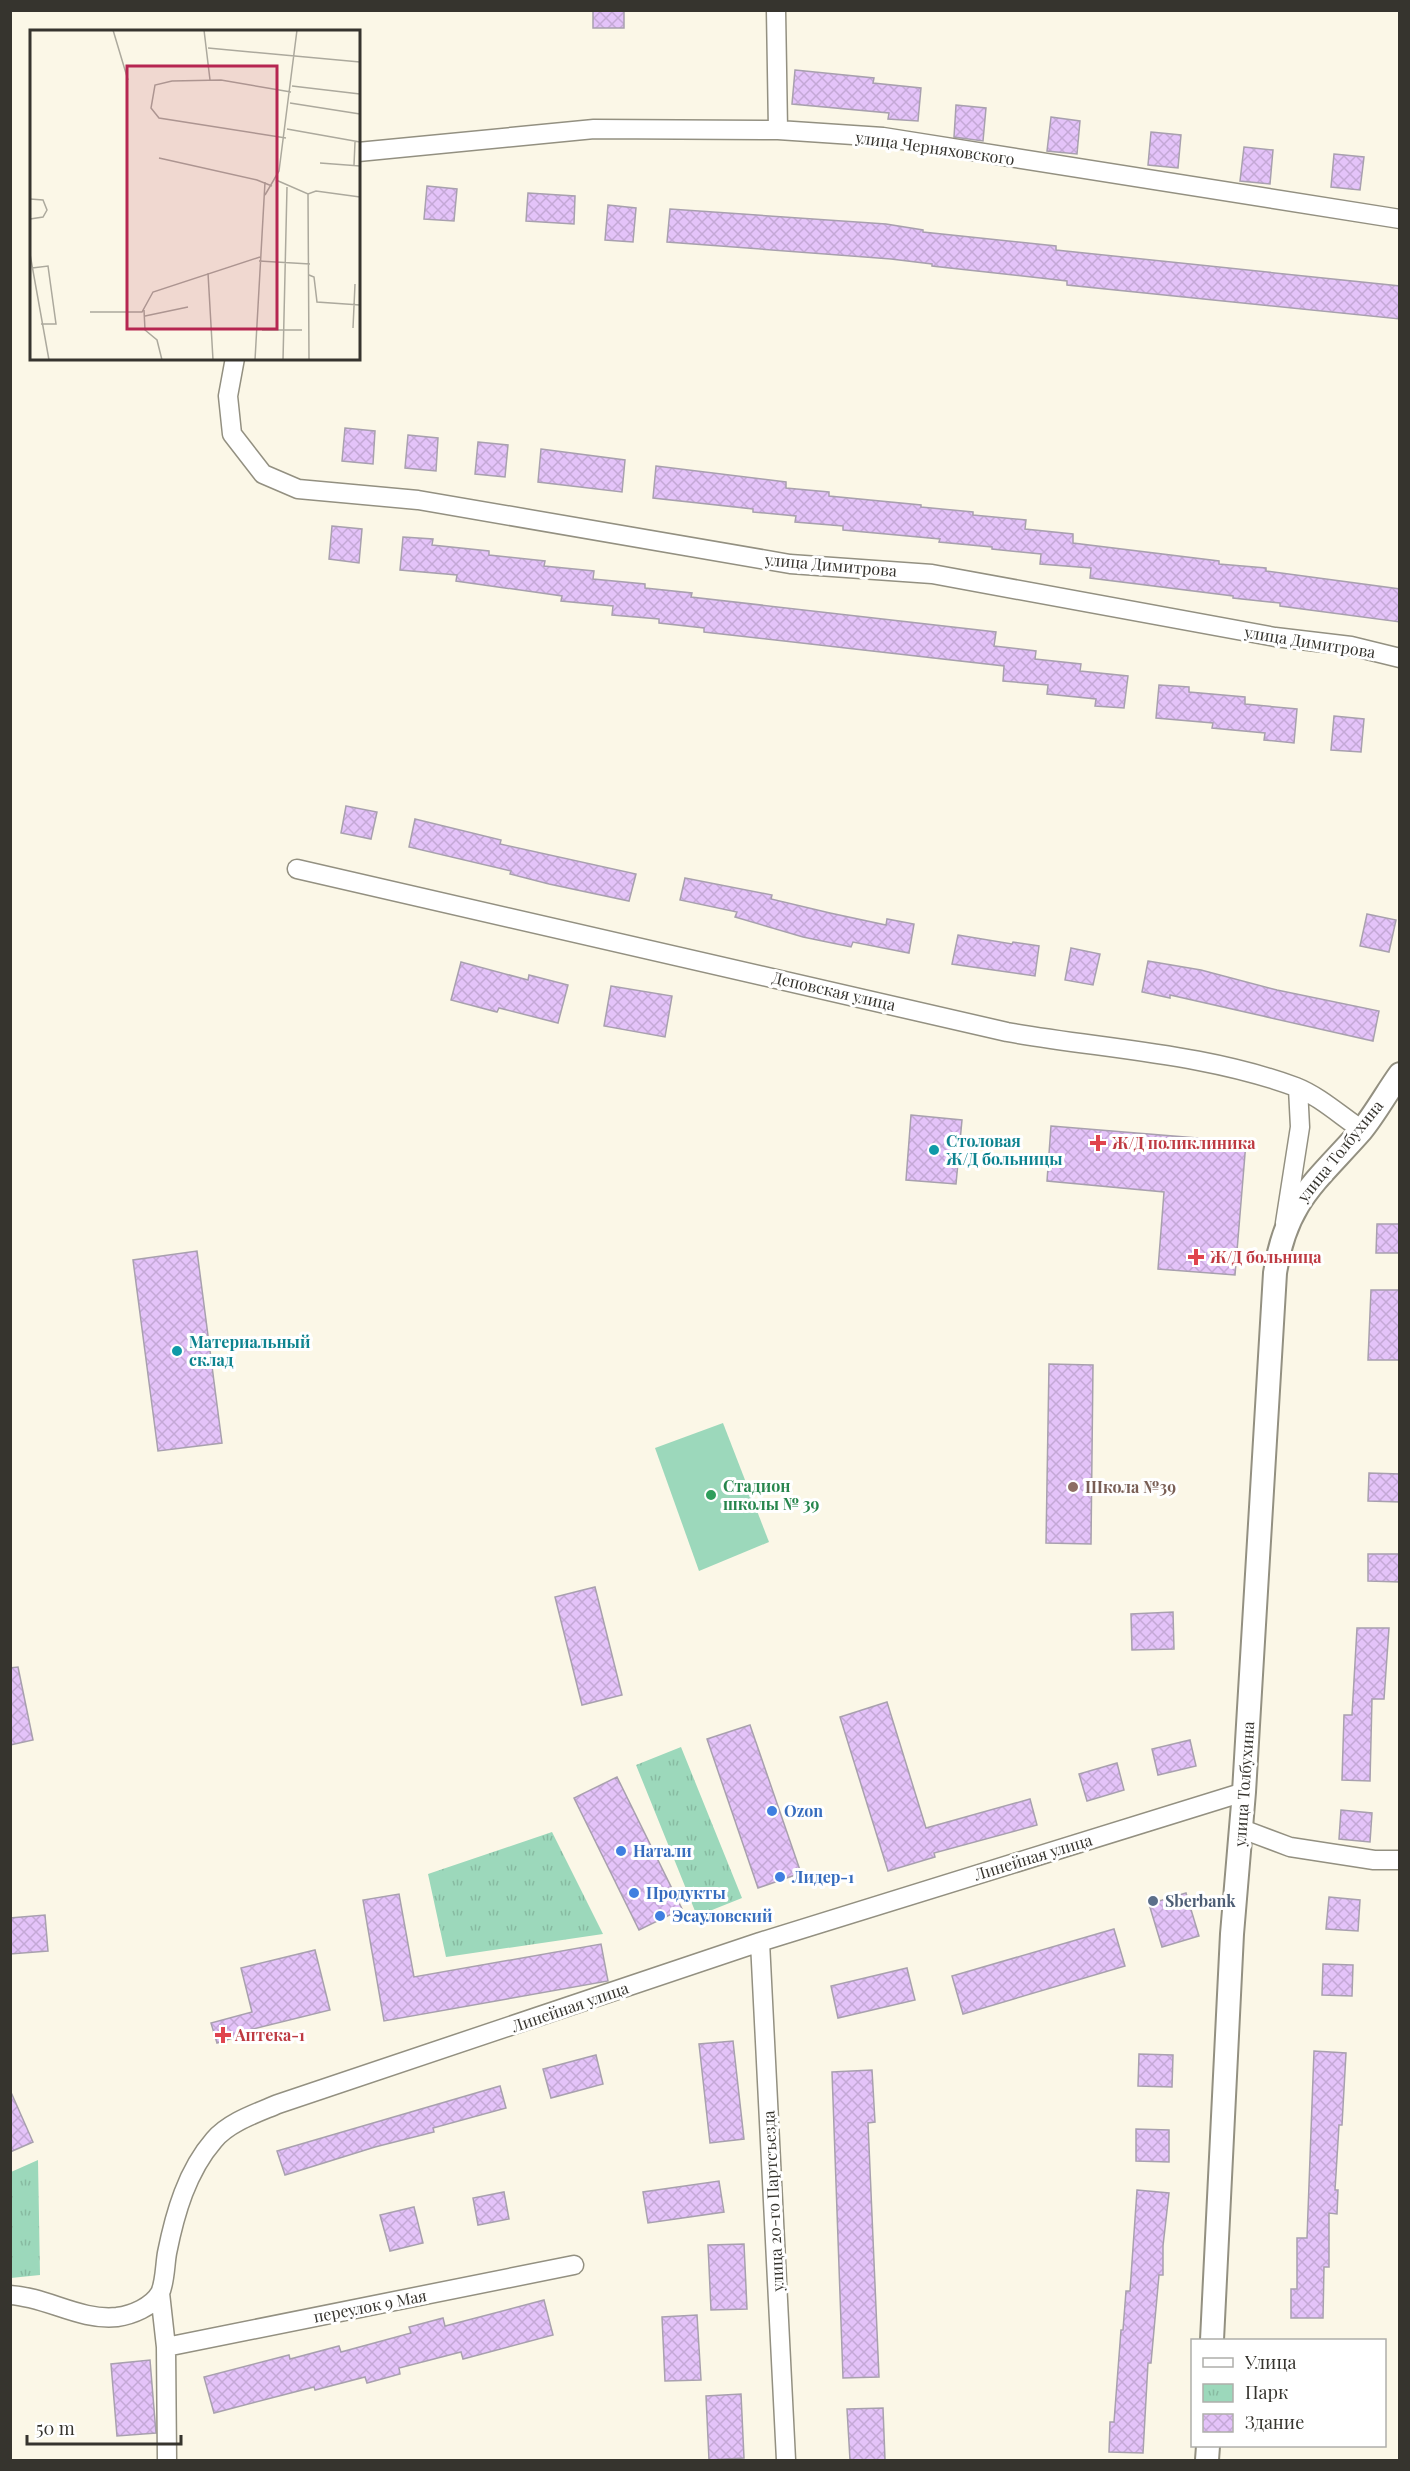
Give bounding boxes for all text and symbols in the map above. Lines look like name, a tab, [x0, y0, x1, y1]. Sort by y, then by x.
inset map	[30, 30, 360, 360]
street label: улица Черняховского	[853, 126, 1016, 169]
street label: улица Димитрова	[763, 548, 898, 581]
street label: улица Димитрова	[1242, 621, 1377, 662]
street label: Деповская улица	[770, 966, 898, 1015]
street label: улица Толбухина	[1291, 1095, 1387, 1207]
place label: Столовая Ж/Д больницы	[945, 1130, 1063, 1169]
place label: Ж/Д поликлиника	[1111, 1132, 1256, 1153]
marker: Ж/Д поликлиника	[1089, 1134, 1107, 1152]
marker: Столовая Ж/Д больницы	[927, 1143, 941, 1157]
place label: Ж/Д больница	[1209, 1246, 1322, 1267]
marker: Ж/Д больница	[1187, 1248, 1205, 1266]
place label: Материальный склад	[189, 1331, 311, 1370]
marker: Материальный склад	[170, 1344, 184, 1358]
place label: Стадион школы № 39	[723, 1475, 820, 1514]
place label: Школа №39	[1085, 1476, 1176, 1497]
marker: Школа №39	[1066, 1480, 1080, 1494]
marker: Стадион школы № 39	[704, 1488, 718, 1502]
street label: улица Толбухина	[1229, 1721, 1258, 1848]
place label: Ozon	[784, 1800, 823, 1821]
marker: Ozon	[765, 1804, 779, 1818]
street label: Линейная улица	[970, 1829, 1094, 1885]
place label: Натали	[633, 1840, 692, 1861]
marker: Натали	[614, 1844, 628, 1858]
place label: Лидер-1	[791, 1866, 854, 1887]
marker: Лидер-1	[773, 1870, 787, 1884]
place label: Продукты	[646, 1882, 726, 1903]
marker: Продукты	[627, 1886, 641, 1900]
place label: Sberbank	[1165, 1890, 1236, 1911]
marker: Sberbank	[1146, 1894, 1160, 1908]
place label: Эсауловский	[672, 1905, 773, 1926]
marker: Эсауловский	[653, 1909, 667, 1923]
street label: Линейная улица	[508, 1977, 631, 2037]
place label: Аптека-1	[234, 2024, 305, 2045]
marker: Аптека-1	[216, 2028, 230, 2042]
street label: улица 20-го Партсъезда	[757, 2110, 788, 2293]
street label: переулок 9 Мая	[311, 2284, 429, 2327]
legend	[1191, 2339, 1386, 2447]
text: Улица	[1244, 2350, 1296, 2374]
text: Парк	[1245, 2380, 1288, 2404]
scale bar	[27, 2408, 182, 2446]
text: Здание	[1245, 2410, 1304, 2434]
text: 50 m	[36, 2416, 75, 2440]

